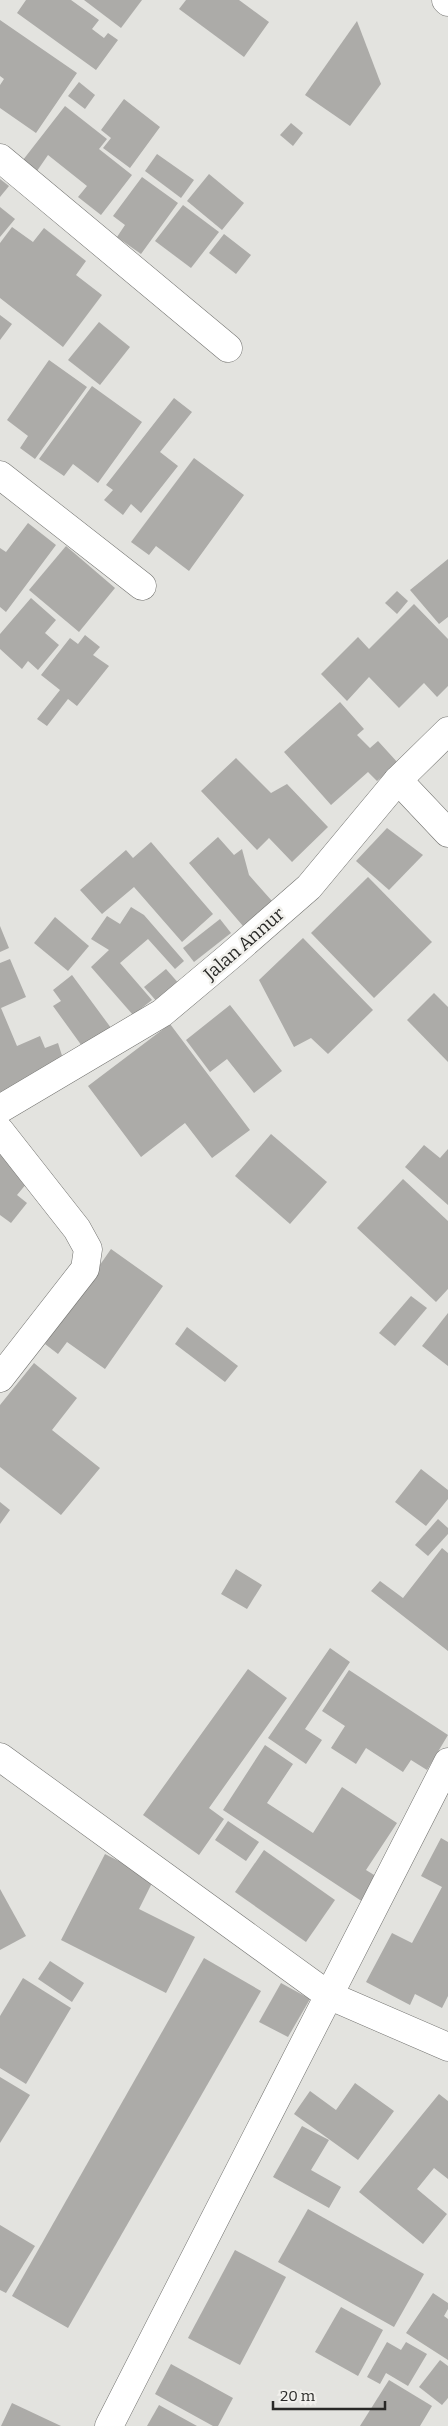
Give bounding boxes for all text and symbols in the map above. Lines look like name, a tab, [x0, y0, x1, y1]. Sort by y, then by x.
street label: Jalan Annur	[198, 903, 289, 986]
scale bar	[273, 2378, 386, 2410]
text: 20 m	[280, 2387, 316, 2405]

